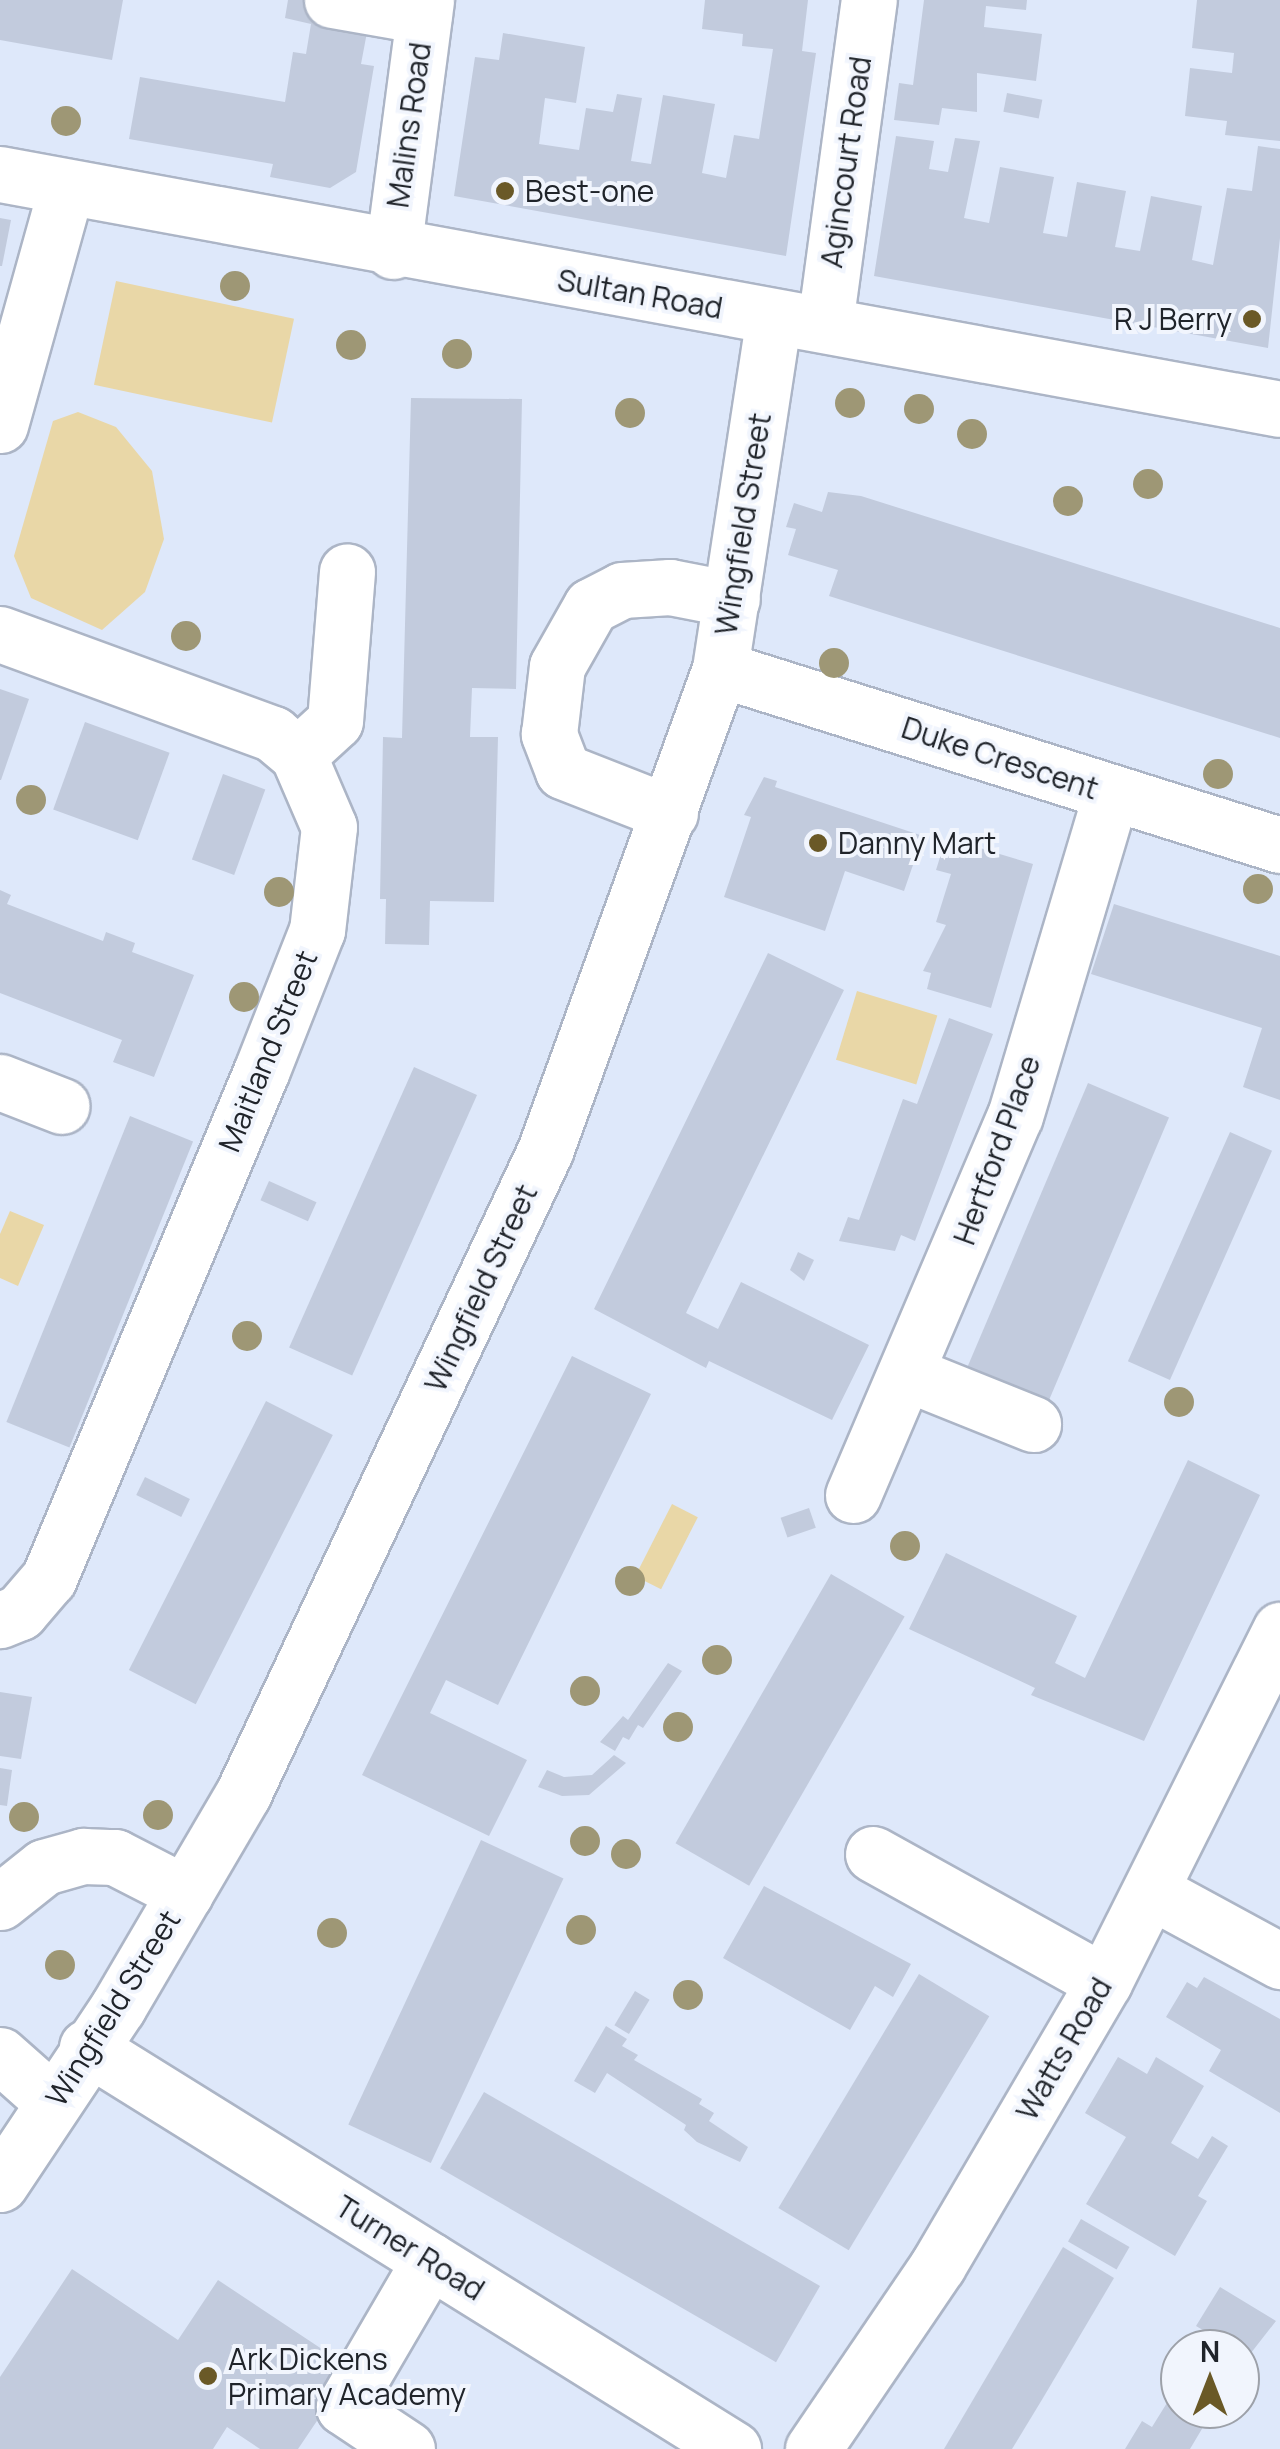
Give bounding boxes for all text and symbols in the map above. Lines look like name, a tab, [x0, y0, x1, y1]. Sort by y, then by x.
street label: Malins Road	[380, 40, 438, 210]
street label: Agincourt Road	[813, 54, 879, 270]
place label: Best-one	[525, 173, 654, 209]
marker: Best-one	[494, 180, 516, 202]
street label: Sultan Road	[555, 262, 725, 326]
place label: R J Berry	[1114, 301, 1232, 337]
marker: R J Berry	[1241, 308, 1263, 330]
street label: Wingfield Street	[708, 410, 778, 638]
street label: Duke Crescent	[897, 709, 1103, 807]
place label: Danny Mart	[838, 825, 996, 861]
marker: Danny Mart	[807, 832, 829, 854]
street label: Maitland Street	[211, 945, 325, 1157]
street label: Hertford Place	[946, 1051, 1048, 1249]
street label: Wingfield Street	[417, 1179, 545, 1397]
street label: Wingfield Street	[38, 1903, 188, 2113]
street label: Watts Road	[1009, 1971, 1119, 2127]
street label: Turner Road	[329, 2188, 491, 2308]
north arrow	[1160, 2329, 1260, 2429]
text: N	[1200, 2332, 1220, 2370]
place label: Ark Dickens Primary Academy	[228, 2341, 466, 2412]
marker: Ark Dickens Primary Academy	[197, 2365, 219, 2387]

